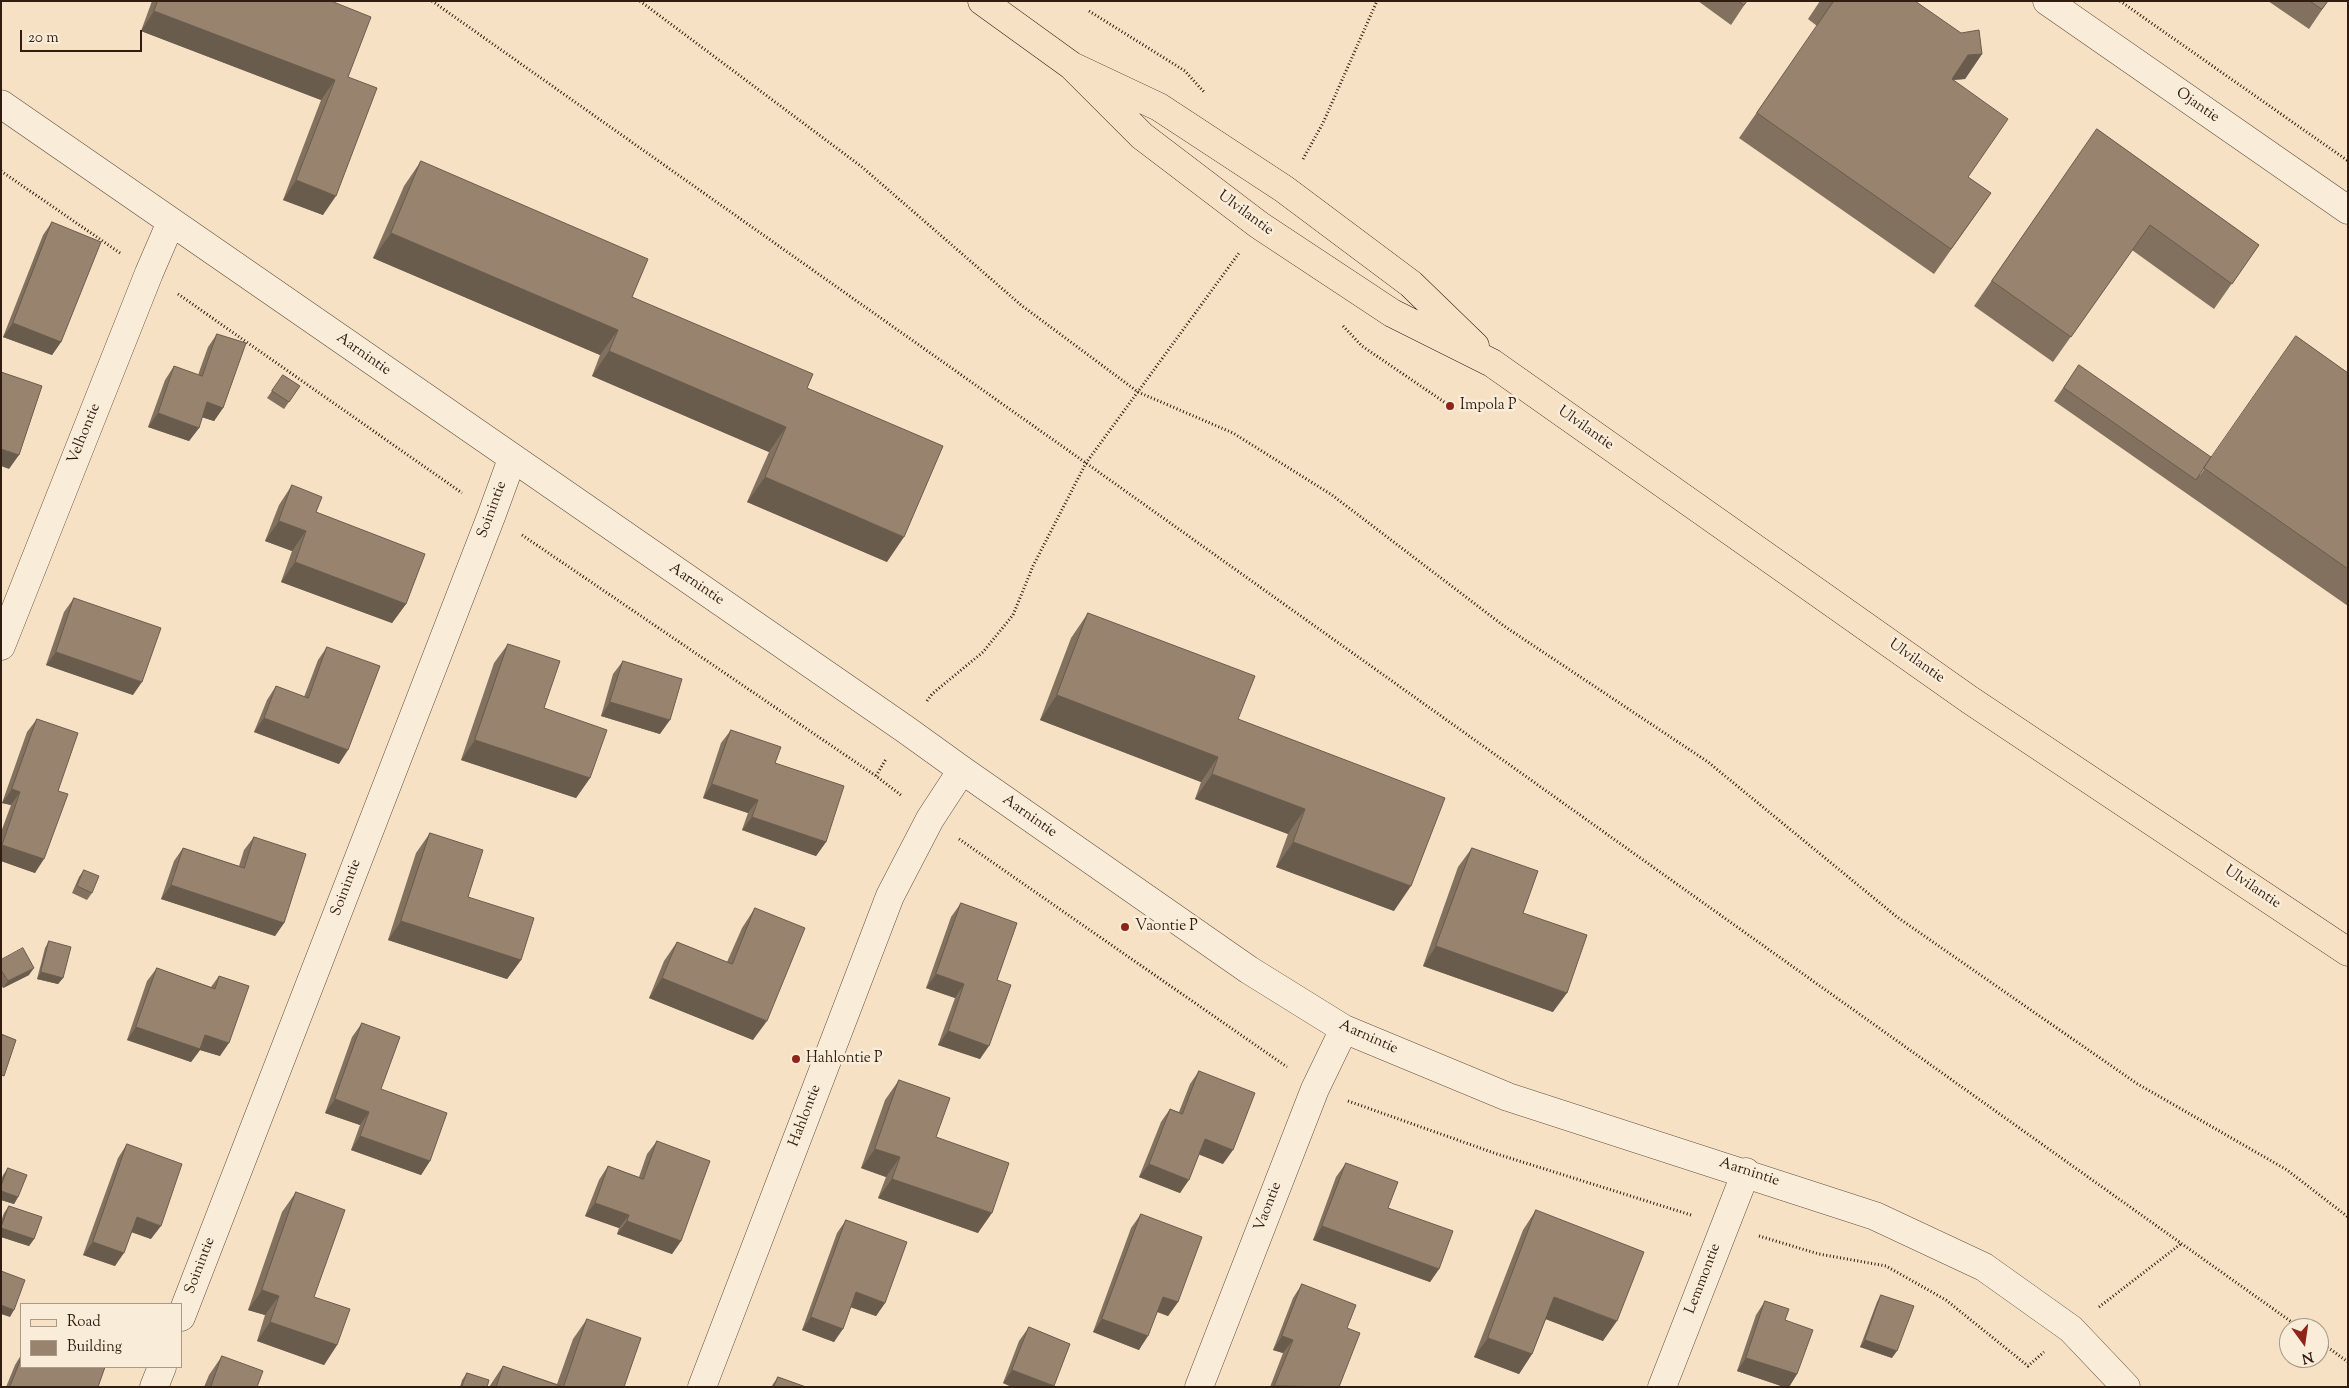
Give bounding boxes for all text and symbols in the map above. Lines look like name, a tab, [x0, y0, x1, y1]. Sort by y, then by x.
scale bar	[22, 20, 145, 52]
text: 20 m	[28, 28, 59, 49]
street label: Ojantie	[2172, 85, 2222, 127]
street label: Ulvilantie	[1214, 188, 1276, 240]
street label: Aarnintie	[332, 330, 394, 380]
place label: Impola P	[1460, 397, 1516, 415]
marker: Impola P	[1444, 400, 1456, 412]
street label: Velhontie	[65, 401, 105, 467]
street label: Ulvilantie	[1553, 403, 1617, 455]
street label: Soinintie	[474, 479, 512, 541]
street label: Aarnintie	[665, 560, 727, 610]
street label: Ulvilantie	[1884, 636, 1948, 688]
street label: Aarnintie	[998, 792, 1060, 842]
street label: Soinintie	[328, 857, 366, 919]
street label: Ulvilantie	[2220, 863, 2284, 913]
place label: Vaontie P	[1135, 918, 1198, 936]
marker: Vaontie P	[1119, 921, 1131, 933]
street label: Aarnintie	[1336, 1017, 1400, 1059]
place label: Hahlontie P	[806, 1050, 882, 1068]
marker: Hahlontie P	[790, 1053, 802, 1065]
street label: Hahlontie	[786, 1083, 826, 1149]
street label: Aarnintie	[1716, 1155, 1782, 1191]
street label: Vaontie	[1251, 1180, 1287, 1234]
street label: Soinintie	[182, 1235, 220, 1297]
street label: Lemmontie	[1682, 1241, 1726, 1317]
legend	[20, 1303, 182, 1368]
text: Road	[67, 1312, 101, 1333]
north arrow	[2279, 1318, 2329, 1368]
text: Building	[67, 1337, 122, 1358]
text: N	[2300, 1346, 2315, 1368]

